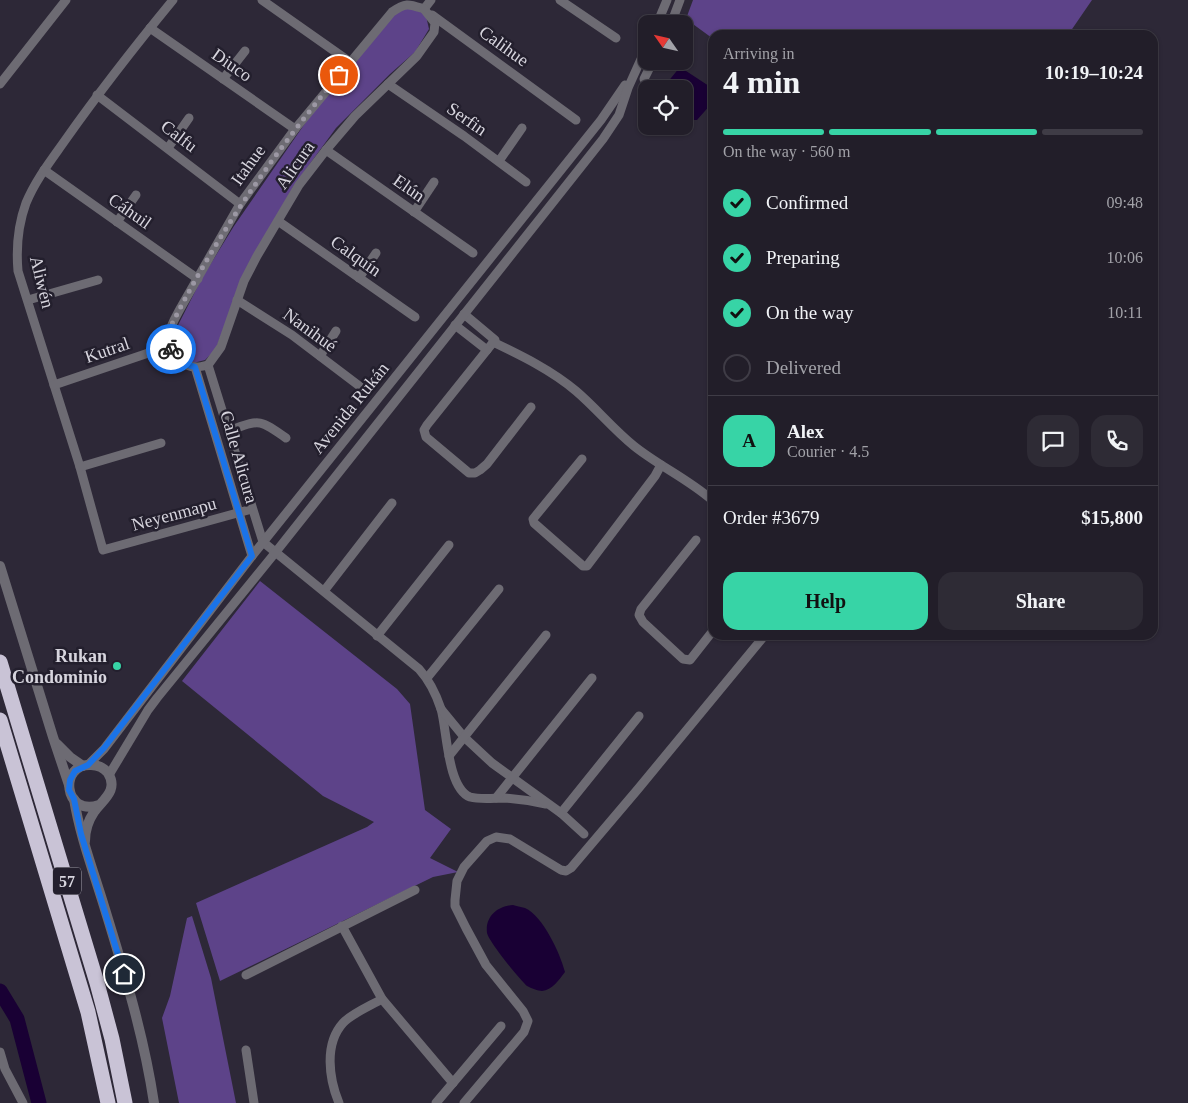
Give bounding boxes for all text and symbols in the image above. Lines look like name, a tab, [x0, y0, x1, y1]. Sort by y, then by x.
north arrow	[638, 15, 692, 70]
map controls	[638, 15, 693, 135]
street label: Calihue	[475, 21, 533, 71]
street label: Diuco	[208, 44, 256, 86]
text: Arriving in	[723, 45, 795, 62]
pin	[318, 54, 360, 96]
icon: bag	[325, 61, 353, 89]
text: 10:19–10:24	[1045, 62, 1143, 83]
text: 4 min	[723, 64, 800, 100]
button: locate	[638, 80, 693, 135]
street label: Serfin	[443, 98, 491, 140]
street label: Calfu	[157, 116, 201, 156]
street label: Alicura	[271, 137, 319, 193]
street label: Itahue	[227, 141, 269, 189]
text: On the way · 560 m	[723, 143, 851, 160]
street label: Elún	[389, 170, 429, 206]
street label: Cáhuil	[105, 189, 155, 233]
icon: check	[723, 189, 751, 217]
text: Confirmed	[766, 192, 848, 213]
text: 09:48	[1107, 194, 1143, 211]
street label: Calquín	[327, 231, 385, 281]
icon: check	[723, 244, 751, 272]
text: Preparing	[766, 247, 840, 268]
text: 10:06	[1107, 249, 1143, 266]
street label: Aliwén	[26, 254, 58, 310]
icon: check	[723, 299, 751, 327]
text: On the way	[766, 302, 854, 323]
street label: Nanihué	[279, 304, 341, 356]
text: 10:11	[1107, 304, 1143, 321]
courier	[146, 324, 196, 374]
street label: Kutral	[82, 333, 132, 367]
icon: bike	[157, 335, 185, 363]
text: Delivered	[766, 357, 841, 378]
street label: Avenida Rukán	[307, 359, 393, 457]
street label: Calle Alicura	[216, 408, 262, 506]
button: chat	[1027, 415, 1079, 467]
button: phone	[1091, 415, 1143, 467]
text: Alex	[787, 421, 824, 442]
text: A	[742, 430, 756, 451]
text: Courier · 4.5	[787, 443, 869, 460]
street label: Neyenmapu	[129, 493, 219, 535]
text: Order #3679	[723, 507, 820, 528]
text: $15,800	[1081, 507, 1143, 528]
button: Help	[723, 572, 928, 630]
button: Share	[938, 572, 1143, 630]
place label: Rukan Condominio	[12, 646, 107, 687]
marker: Rukan Condominio	[111, 660, 123, 672]
road number: 57	[53, 868, 81, 894]
pin	[103, 953, 145, 995]
icon: home	[110, 960, 138, 988]

